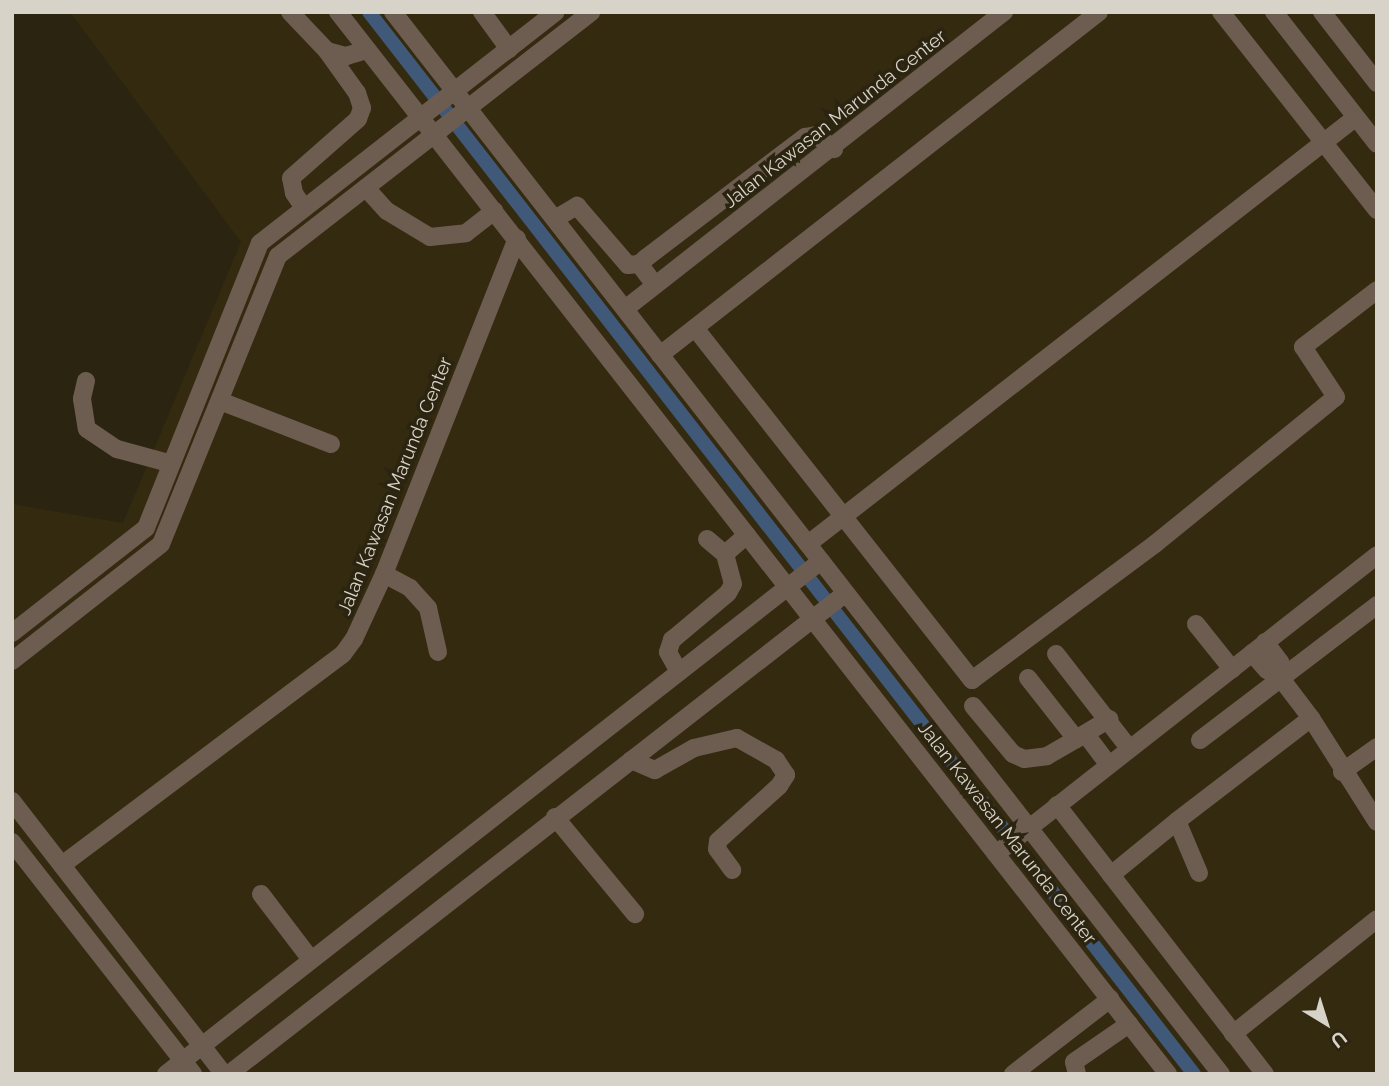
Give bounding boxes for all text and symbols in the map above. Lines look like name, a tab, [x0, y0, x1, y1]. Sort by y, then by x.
street label: Jalan Kawasan Marunda Center	[719, 25, 951, 213]
street label: Jalan Kawasan Marunda Center	[333, 354, 457, 618]
street label: Jalan Kawasan Marunda Center	[913, 717, 1101, 949]
north arrow	[1291, 988, 1361, 1058]
text: U	[1327, 1026, 1351, 1053]

